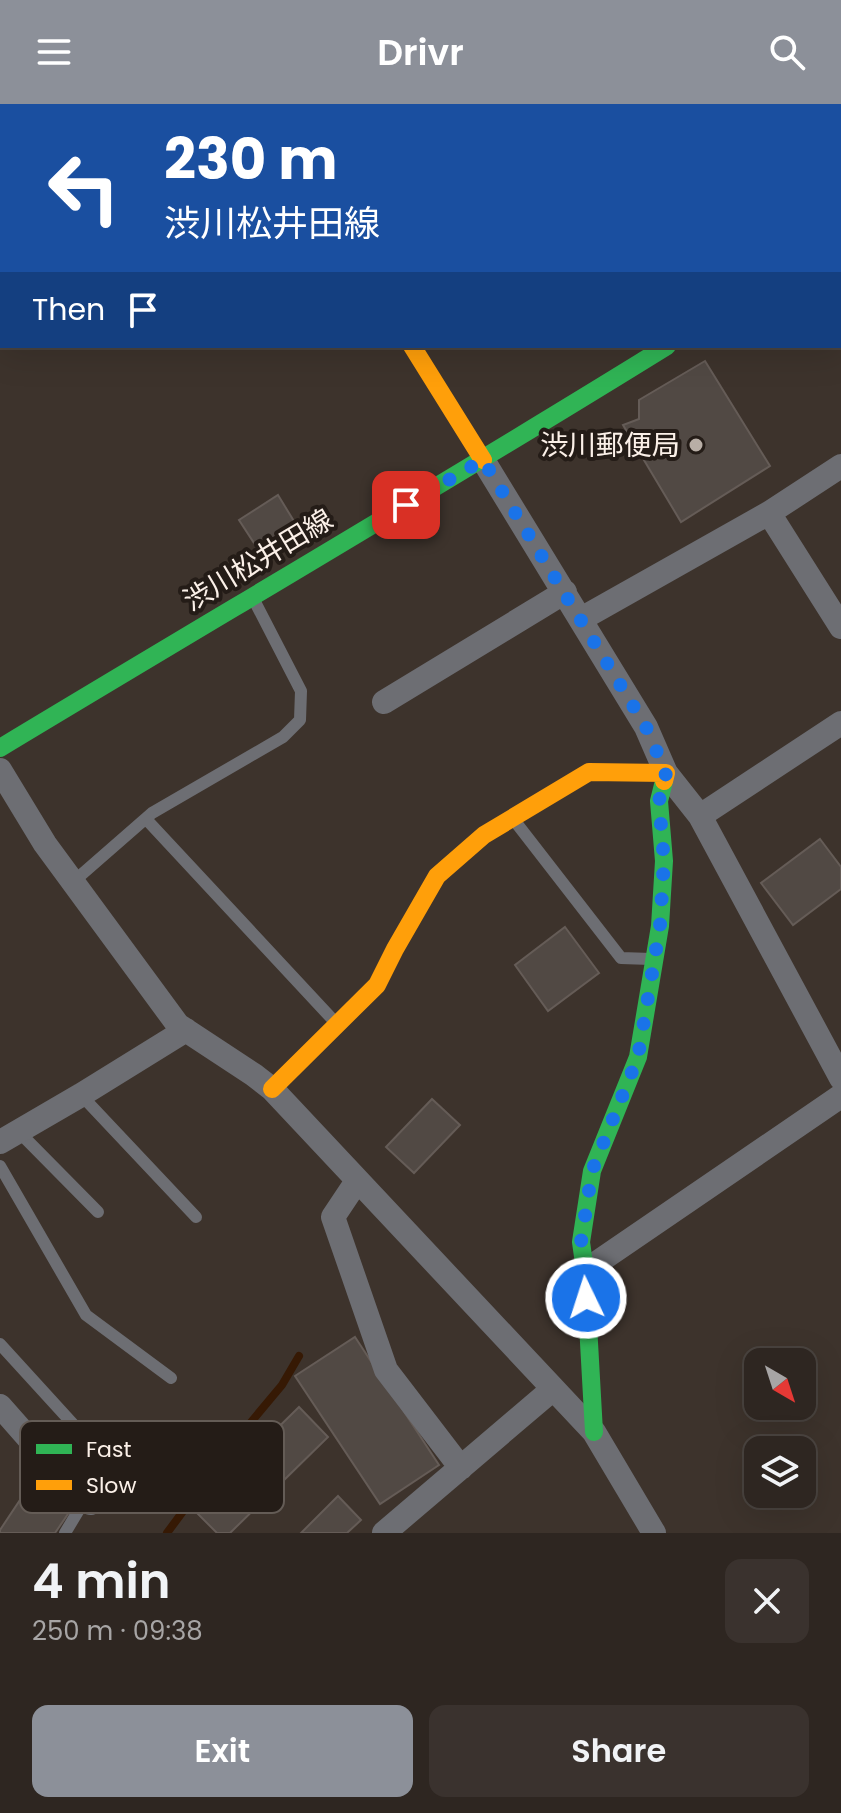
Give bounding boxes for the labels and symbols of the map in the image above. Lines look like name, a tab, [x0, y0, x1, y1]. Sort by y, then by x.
place label: 渋川郵便局	[540, 426, 680, 465]
marker: 渋川郵便局	[687, 436, 705, 454]
pin	[372, 471, 440, 539]
street label: 渋川松井田線	[176, 500, 340, 620]
position arrow	[544, 1256, 628, 1340]
north arrow	[744, 1348, 816, 1420]
legend	[20, 1421, 284, 1513]
text: Fast	[86, 1434, 131, 1465]
text: Slow	[86, 1470, 136, 1501]

